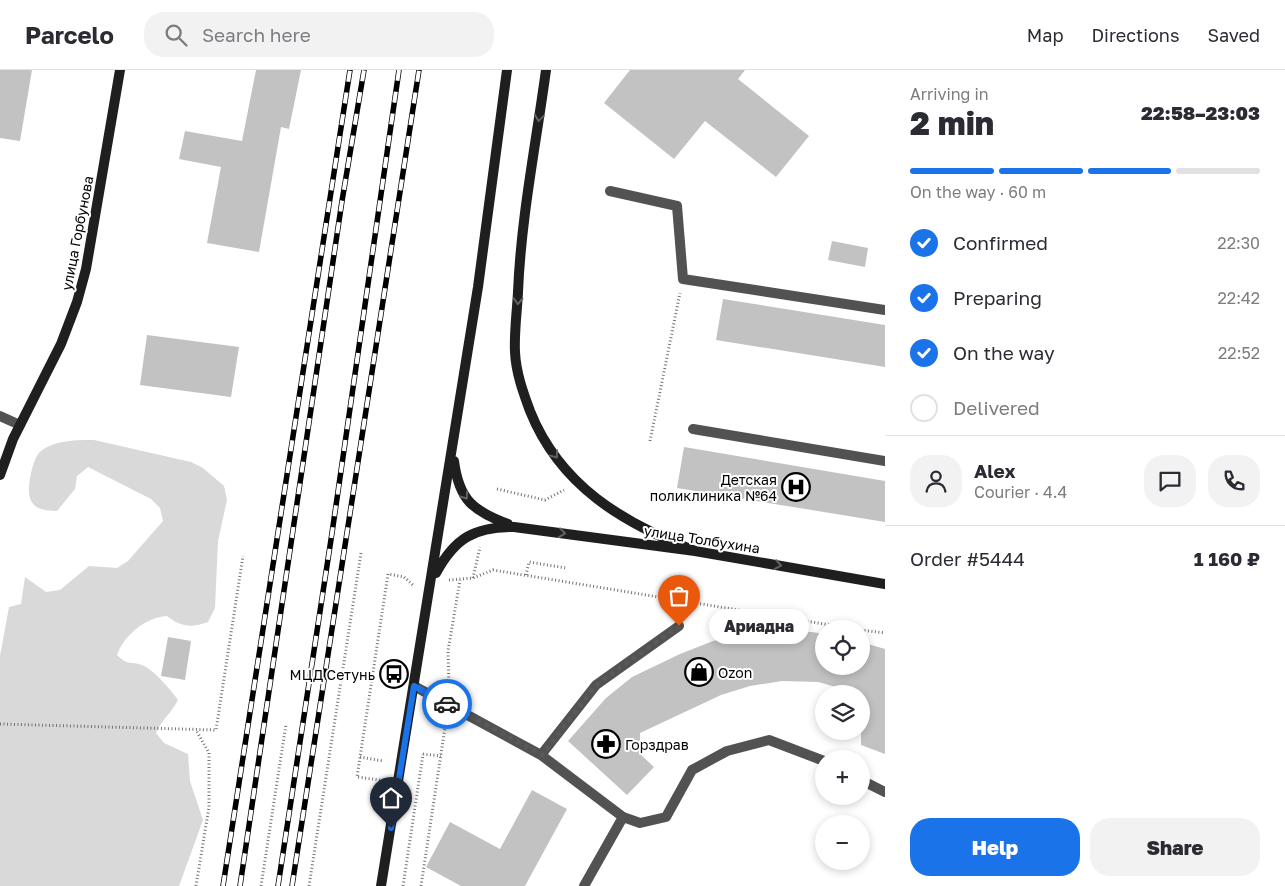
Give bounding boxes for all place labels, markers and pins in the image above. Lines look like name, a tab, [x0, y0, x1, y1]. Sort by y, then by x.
place label: Детская поликлиника №64	[650, 471, 777, 504]
hospital icon: Детская поликлиника №64	[781, 472, 811, 502]
pin	[658, 575, 700, 626]
callout: Ариадна	[709, 608, 809, 644]
shop icon: Ozon	[684, 657, 714, 687]
bus stop icon: МЦД Сетунь	[379, 659, 409, 689]
place label: Ozon	[718, 664, 752, 681]
place label: МЦД Сетунь	[290, 666, 375, 683]
pharmacy icon: Горздрав	[591, 729, 621, 759]
place label: Горздрав	[625, 736, 689, 753]
pin	[370, 777, 412, 828]

